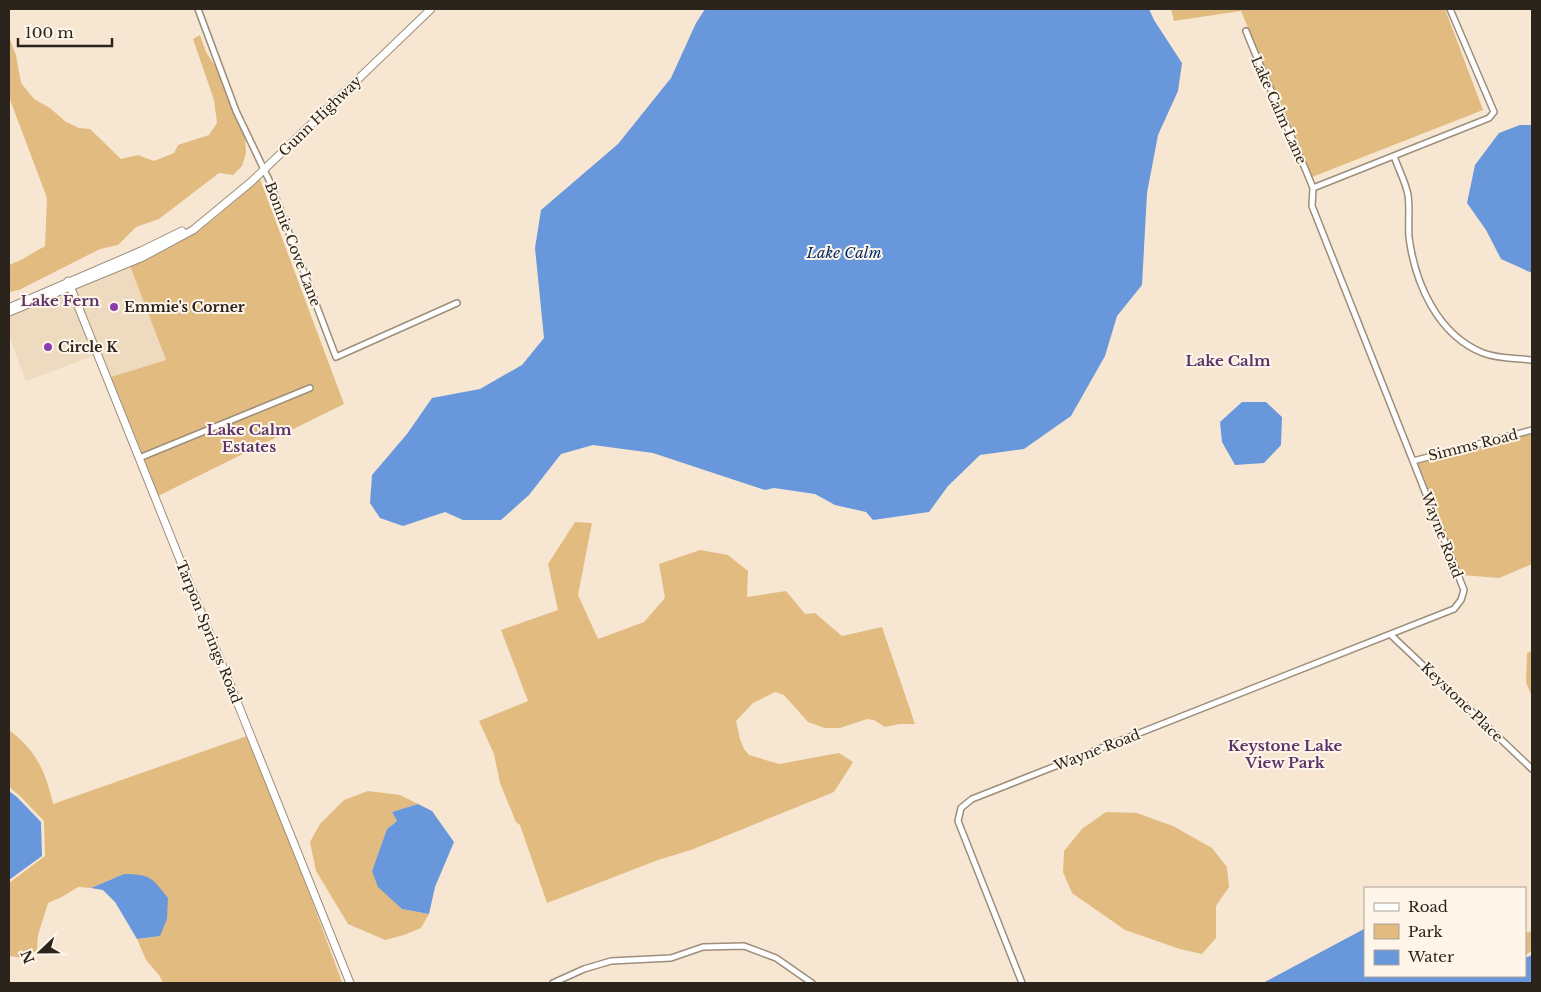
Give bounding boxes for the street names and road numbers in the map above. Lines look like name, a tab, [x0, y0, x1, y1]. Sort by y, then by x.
street label: Lake Calm Lane	[1247, 53, 1311, 167]
street label: Gunn Highway	[275, 72, 365, 160]
street label: Bonnie Cove Lane	[261, 179, 325, 309]
street label: Simms Road	[1426, 425, 1520, 465]
street label: Wayne Road	[1417, 489, 1467, 581]
street label: Tarpon Springs Road	[172, 558, 246, 706]
street label: Keystone Place	[1417, 658, 1507, 746]
street label: Wayne Road	[1051, 725, 1143, 775]

